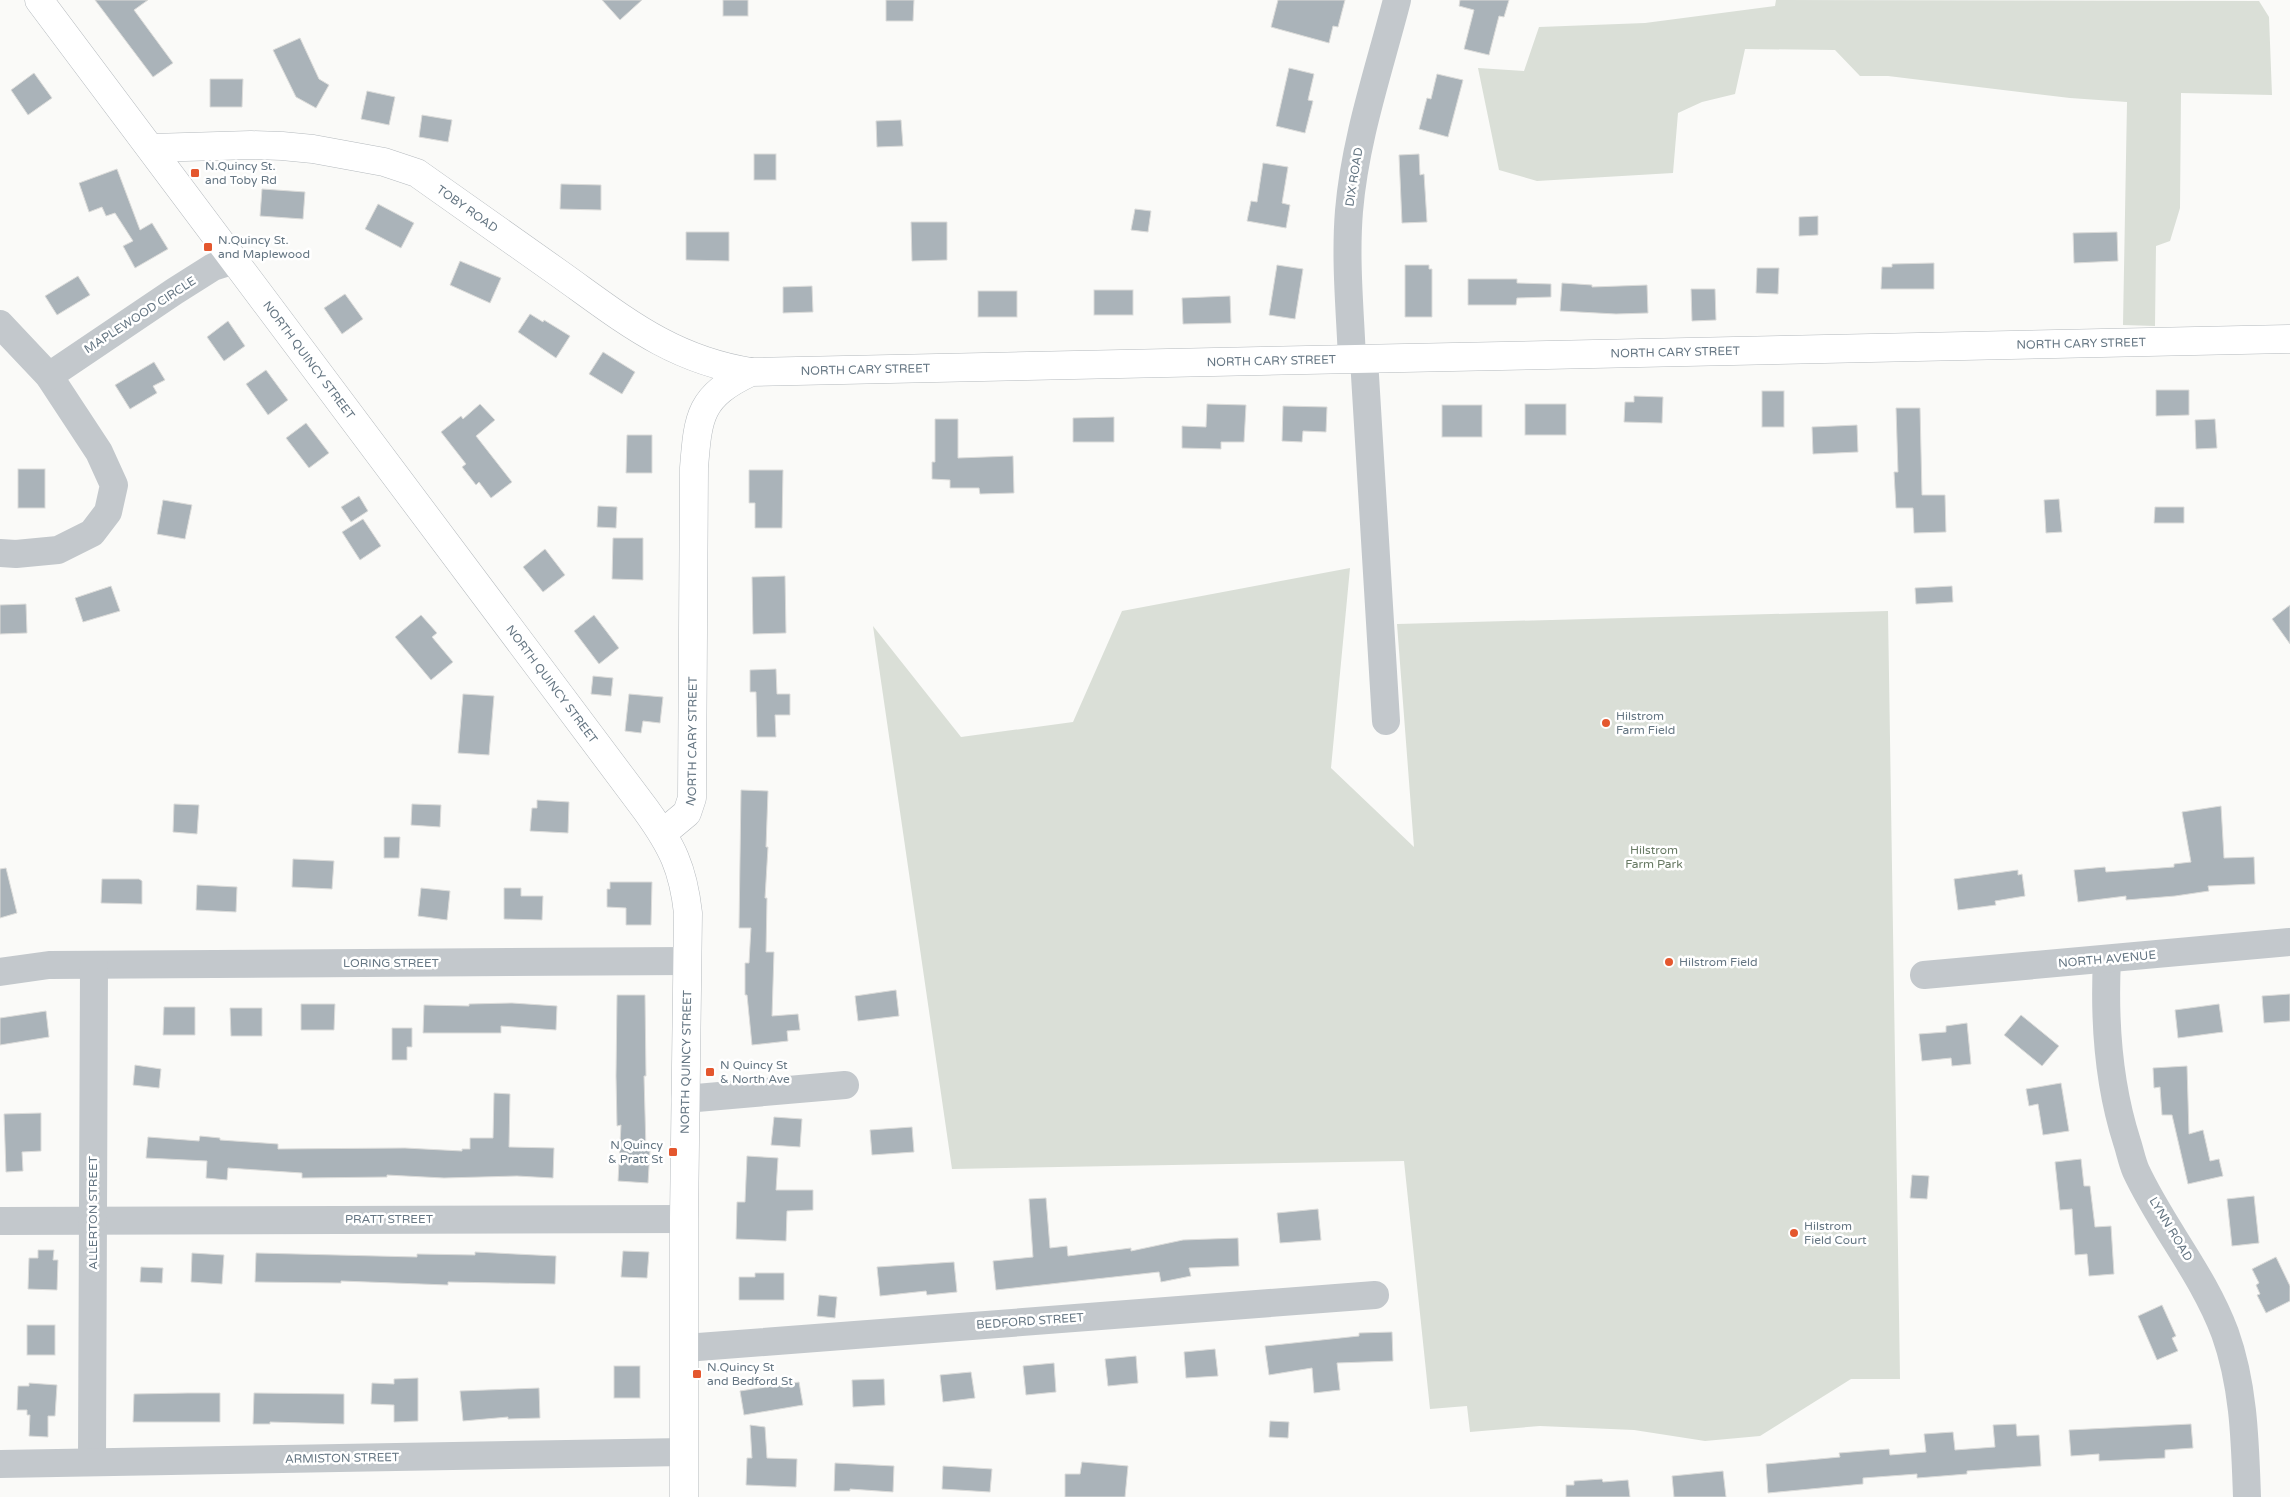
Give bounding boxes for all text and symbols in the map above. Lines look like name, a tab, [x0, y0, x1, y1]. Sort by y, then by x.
street label: DIX ROAD	[1342, 146, 1366, 208]
place label: N.Quincy St. and Toby Rd	[205, 159, 277, 187]
marker: N.Quincy St. and Toby Rd	[189, 167, 201, 179]
street label: TOBY ROAD	[434, 182, 501, 235]
place label: N.Quincy St. and Maplewood	[218, 233, 310, 261]
marker: N.Quincy St. and Maplewood	[202, 241, 214, 253]
street label: MAPLEWOOD CIRCLE	[82, 274, 199, 356]
street label: NORTH QUINCY STREET	[260, 298, 358, 422]
street label: NORTH CARY STREET	[2016, 335, 2147, 352]
street label: NORTH CARY STREET	[1610, 344, 1741, 361]
street label: NORTH CARY STREET	[1206, 352, 1337, 369]
street label: NORTH CARY STREET	[801, 361, 931, 378]
street label: NORTH QUINCY STREET	[503, 622, 601, 747]
street label: NORTH CARY STREET	[683, 676, 700, 808]
place label: Hilstrom Farm Field	[1616, 709, 1675, 737]
marker: Hilstrom Farm Field	[1600, 717, 1612, 729]
park label: Hilstrom Farm Park	[1625, 843, 1683, 871]
street label: NORTH AVENUE	[2057, 948, 2157, 970]
place label: Hilstrom Field	[1679, 955, 1758, 969]
street label: LORING STREET	[343, 956, 440, 970]
marker: Hilstrom Field	[1663, 956, 1675, 968]
street label: NORTH QUINCY STREET	[678, 989, 694, 1134]
place label: N Quincy St & North Ave	[720, 1058, 790, 1086]
marker: N Quincy St & North Ave	[704, 1066, 716, 1078]
place label: N Quincy & Pratt St	[608, 1138, 664, 1166]
marker: N Quincy & Pratt St	[667, 1146, 679, 1158]
street label: ALLERTON STREET	[86, 1155, 100, 1270]
street label: LYNN ROAD	[2146, 1195, 2196, 1263]
street label: PRATT STREET	[345, 1212, 434, 1226]
place label: Hilstrom Field Court	[1804, 1219, 1867, 1247]
marker: Hilstrom Field Court	[1788, 1227, 1800, 1239]
street label: BEDFORD STREET	[976, 1310, 1085, 1332]
place label: N.Quincy St and Bedford St	[707, 1360, 793, 1388]
marker: N.Quincy St and Bedford St	[691, 1368, 703, 1380]
street label: ARMISTON STREET	[285, 1450, 400, 1466]

